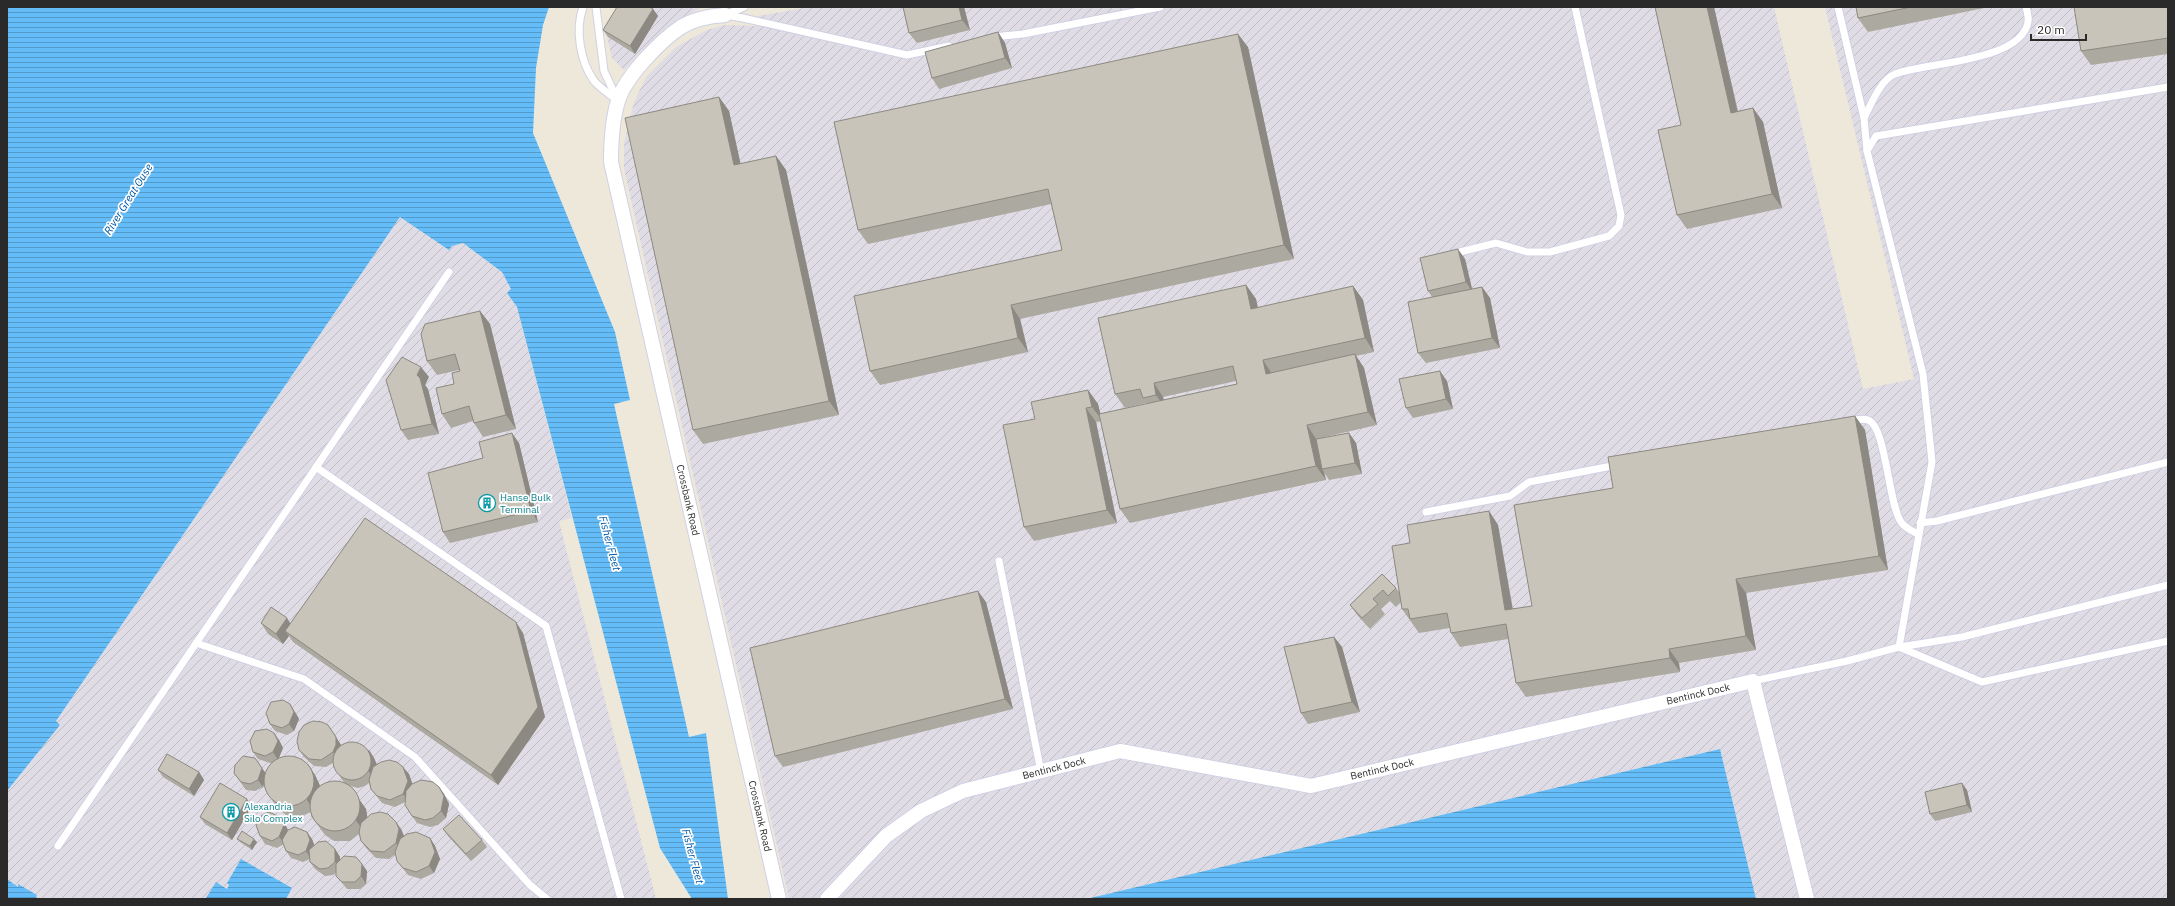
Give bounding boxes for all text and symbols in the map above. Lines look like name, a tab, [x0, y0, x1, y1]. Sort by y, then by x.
scale bar	[2031, 16, 2086, 42]
text: 20 m	[2037, 22, 2065, 37]
water label: River Great Ouse	[101, 161, 156, 237]
street label: Crossbank Road	[674, 463, 702, 537]
place label: Hanse Bulk Terminal	[500, 491, 552, 516]
building icon: Hanse Bulk Terminal	[477, 493, 497, 513]
water label: Fisher Fleet	[596, 514, 624, 572]
street label: Bentinck Dock	[1665, 680, 1732, 708]
street label: Bentinck Dock	[1021, 754, 1088, 782]
street label: Bentinck Dock	[1349, 755, 1416, 783]
street label: Crossbank Road	[746, 779, 774, 853]
place label: Alexandria Silo Complex	[244, 800, 303, 825]
building icon: Alexandria Silo Complex	[221, 802, 241, 822]
water label: Fisher Fleet	[679, 827, 707, 885]

